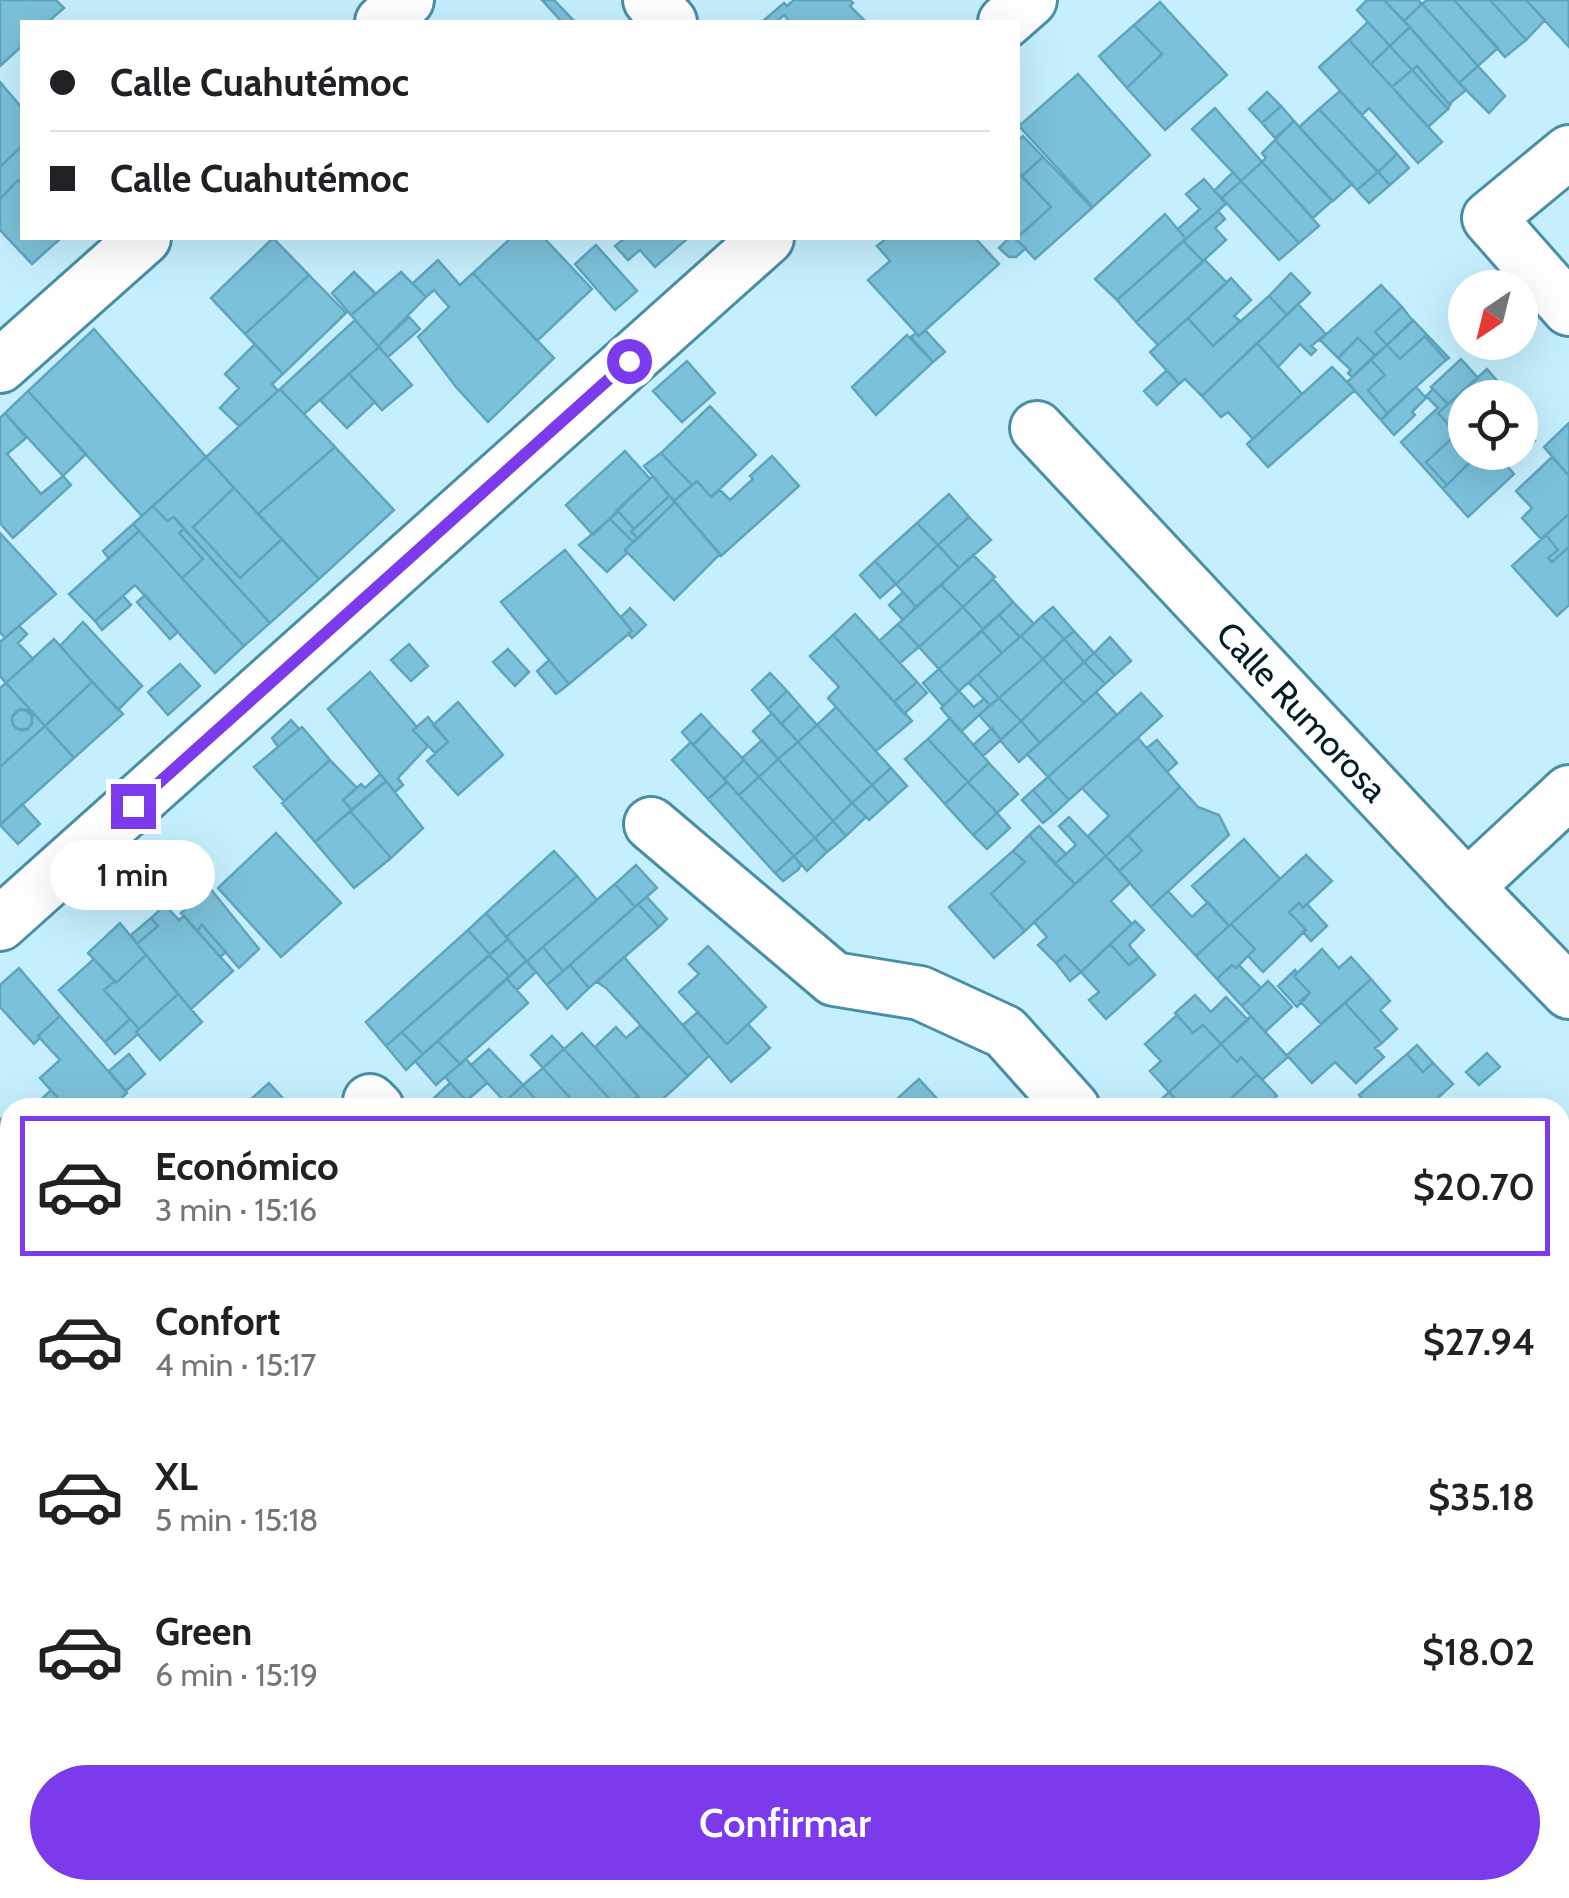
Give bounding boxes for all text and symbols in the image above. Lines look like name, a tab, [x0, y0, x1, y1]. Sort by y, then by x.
text: Calle Cuahutémoc	[110, 59, 409, 106]
text: Calle Cuahutémoc	[110, 155, 409, 202]
north arrow	[1448, 270, 1538, 360]
map controls	[1448, 270, 1538, 470]
route start	[607, 339, 652, 384]
button: locate	[1448, 380, 1538, 470]
street label: Calle Rumorosa	[1208, 612, 1397, 810]
route end	[111, 784, 156, 829]
callout: 1 min	[51, 841, 216, 911]
text: 1 min	[97, 855, 168, 894]
icon: car	[35, 1141, 125, 1231]
text: Económico	[155, 1143, 339, 1190]
text: $20.70	[1413, 1163, 1535, 1210]
text: 3 min · 15:16	[155, 1190, 317, 1229]
icon: car	[35, 1296, 125, 1386]
text: Confort	[155, 1298, 280, 1345]
text: $27.94	[1423, 1318, 1535, 1365]
text: 4 min · 15:17	[155, 1345, 316, 1384]
icon: car	[35, 1451, 125, 1541]
text: XL	[155, 1453, 198, 1500]
text: $35.18	[1428, 1473, 1535, 1520]
text: 5 min · 15:18	[155, 1500, 319, 1539]
icon: car	[35, 1606, 125, 1696]
text: Green	[155, 1608, 252, 1655]
text: $18.02	[1422, 1628, 1535, 1675]
text: 6 min · 15:19	[155, 1655, 318, 1694]
button: Confirmar	[30, 1765, 1540, 1880]

